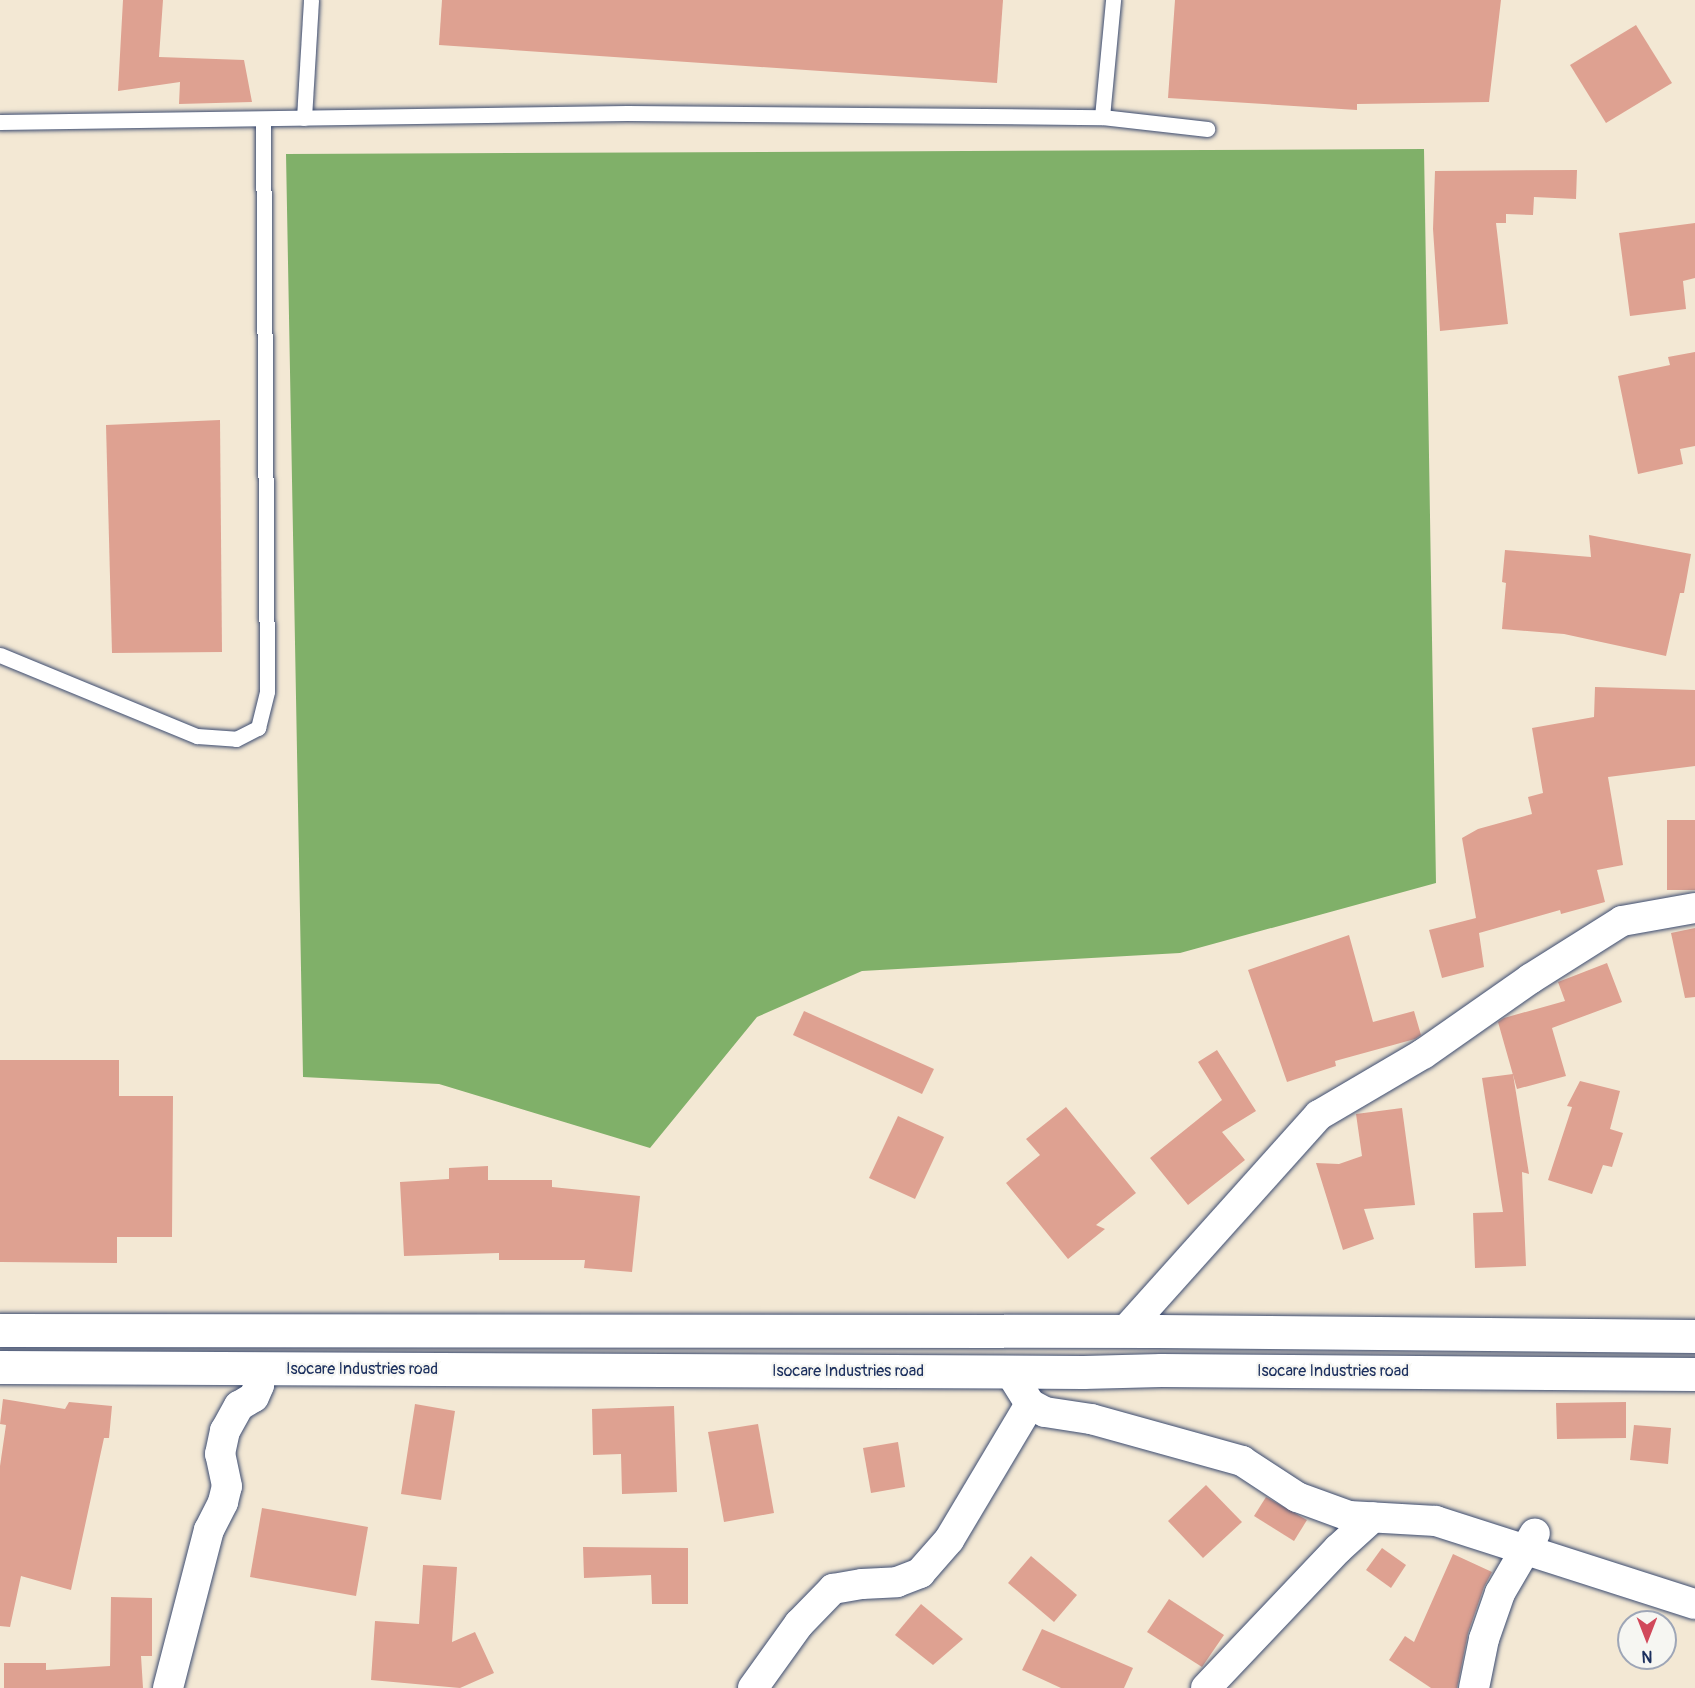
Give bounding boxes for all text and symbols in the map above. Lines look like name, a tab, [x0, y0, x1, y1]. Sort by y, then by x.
street label: Isocare Industries road	[286, 1359, 438, 1379]
street label: Isocare Industries road	[772, 1361, 924, 1381]
street label: Isocare Industries road	[1257, 1361, 1409, 1381]
north arrow	[1617, 1610, 1677, 1670]
text: N	[1642, 1646, 1652, 1666]

